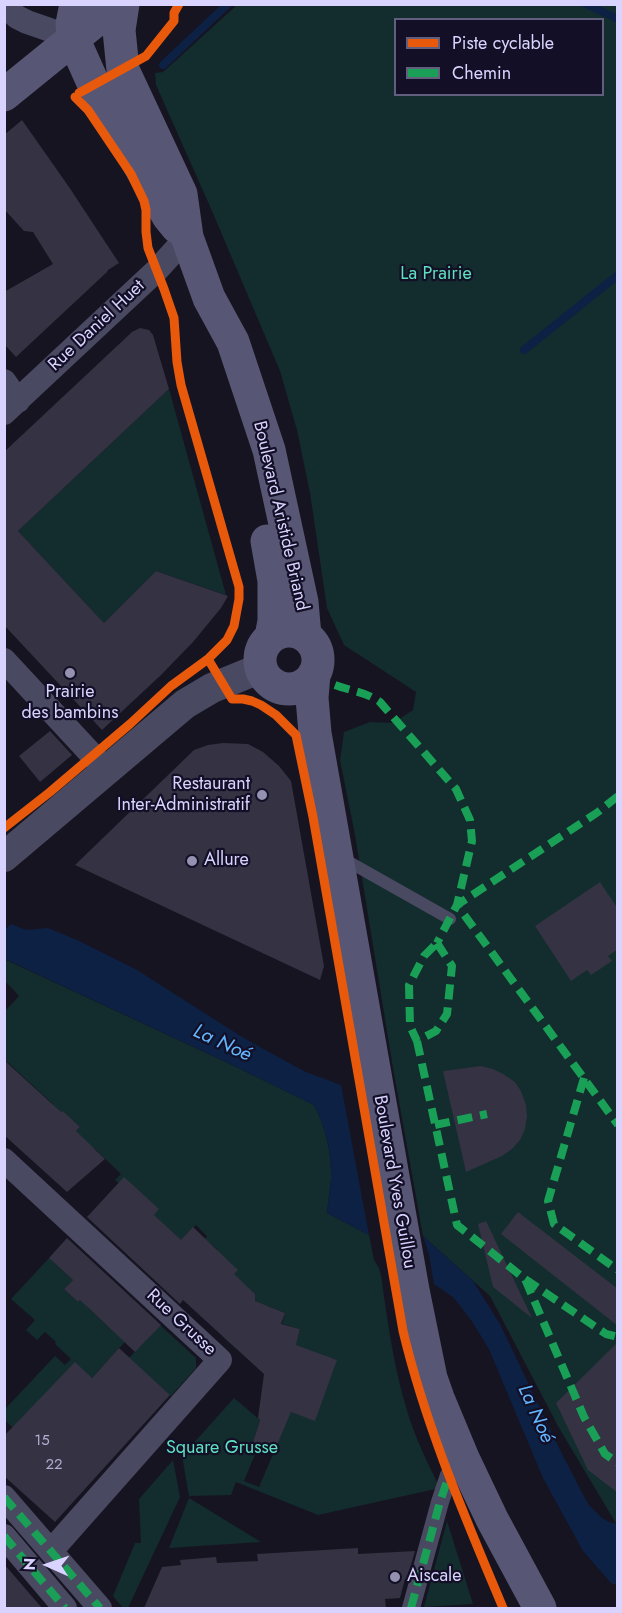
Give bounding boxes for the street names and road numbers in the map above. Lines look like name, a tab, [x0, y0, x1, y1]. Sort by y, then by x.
street label: Rue Daniel Huet	[44, 276, 150, 376]
street label: Boulevard Aristide Briand	[248, 419, 312, 613]
street label: Boulevard Yves Guillou	[368, 1094, 420, 1270]
street label: Rue Grusse	[142, 1285, 220, 1361]

